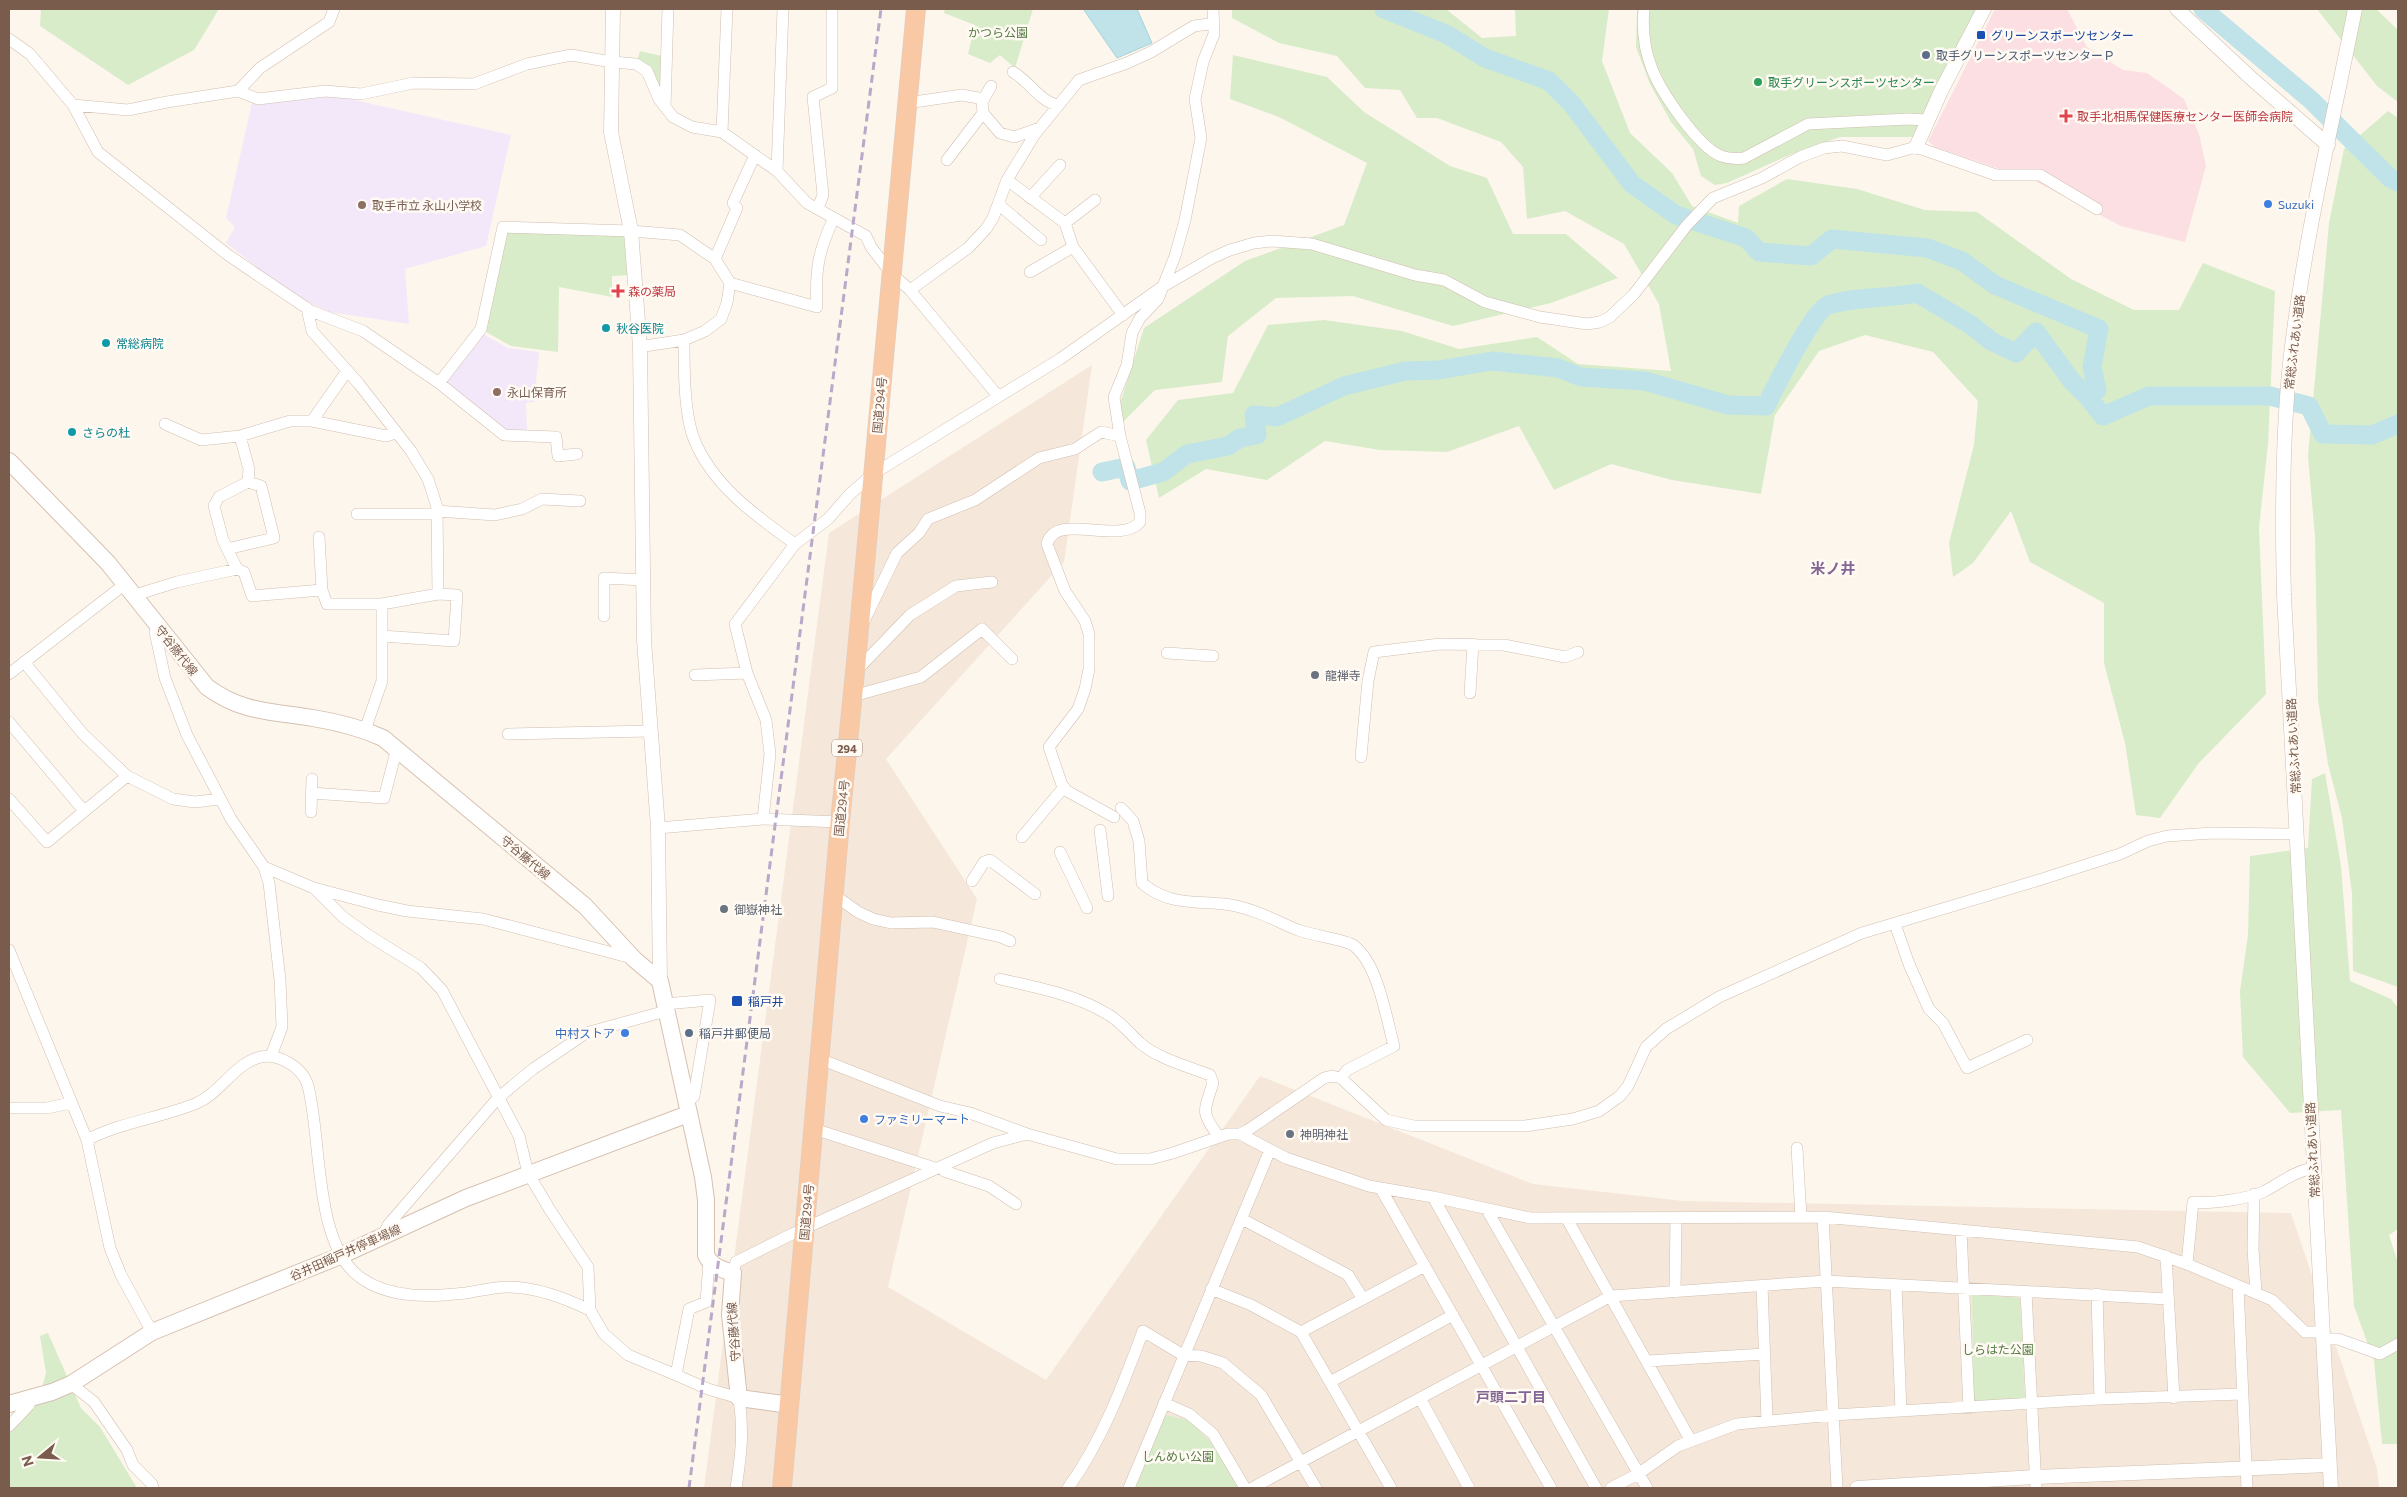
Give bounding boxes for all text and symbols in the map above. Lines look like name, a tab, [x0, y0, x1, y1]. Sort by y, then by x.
park label: かつら公園	[968, 25, 1028, 39]
place label: グリーンスポーツセンター	[1991, 28, 2134, 42]
marker: グリーンスポーツセンター	[1975, 29, 1987, 41]
place label: 取手グリーンスポーツセンターＰ	[1936, 48, 2115, 62]
marker: 取手グリーンスポーツセンターＰ	[1920, 49, 1932, 61]
place label: 取手グリーンスポーツセンター	[1768, 75, 1935, 89]
marker: 取手グリーンスポーツセンター	[1752, 76, 1764, 88]
marker: 取手北相馬保健医療センター医師会病院	[2059, 109, 2073, 123]
place label: 取手北相馬保健医療センター医師会病院	[2077, 109, 2293, 123]
place label: Suzuki	[2278, 197, 2314, 211]
place label: 取手市立 永山小学校	[372, 198, 482, 212]
marker: Suzuki	[2262, 198, 2274, 210]
marker: 取手市立 永山小学校	[356, 199, 368, 211]
place label: 森の薬局	[628, 284, 676, 298]
marker: 森の薬局	[612, 285, 624, 297]
street label: 常総ふれあい道路	[2281, 293, 2307, 391]
place label: 秋谷医院	[616, 321, 664, 335]
marker: 秋谷医院	[600, 322, 612, 334]
place label: 常総病院	[116, 336, 164, 350]
marker: 常総病院	[100, 337, 112, 349]
street label: 国道294号	[870, 376, 888, 434]
place label: 永山保育所	[507, 385, 567, 399]
marker: 永山保育所	[491, 386, 503, 398]
place label: さらの杜	[82, 425, 130, 439]
marker: さらの杜	[66, 426, 78, 438]
district label: 米ノ井	[1810, 559, 1856, 577]
street label: 守谷藤代線	[153, 622, 201, 678]
place label: 龍禅寺	[1325, 668, 1361, 682]
marker: 龍禅寺	[1309, 669, 1321, 681]
street label: 常総ふれあい道路	[2283, 698, 2303, 794]
road number: 294	[832, 740, 862, 756]
street label: 国道294号	[831, 779, 851, 837]
street label: 守谷藤代線	[499, 832, 553, 882]
place label: 御嶽神社	[734, 902, 782, 916]
marker: 御嶽神社	[718, 903, 730, 915]
marker: 稲戸井	[730, 994, 744, 1008]
place label: 稲戸井	[748, 994, 784, 1008]
place label: 中村ストア	[555, 1026, 615, 1040]
place label: 稲戸井郵便局	[699, 1026, 771, 1040]
marker: 中村ストア	[619, 1027, 631, 1039]
marker: 稲戸井郵便局	[683, 1027, 695, 1039]
street label: 常総ふれあい道路	[2302, 1102, 2322, 1198]
place label: ファミリーマート	[874, 1112, 970, 1126]
marker: ファミリーマート	[858, 1113, 870, 1125]
place label: 神明神社	[1300, 1127, 1348, 1141]
marker: 神明神社	[1284, 1128, 1296, 1140]
street label: 国道294号	[797, 1183, 815, 1241]
street label: 谷井田稲戸井停車場線	[287, 1221, 403, 1283]
street label: 守谷藤代線	[724, 1302, 742, 1362]
park label: しらはた公園	[1962, 1342, 2034, 1356]
district label: 戸頭二丁目	[1476, 1388, 1546, 1405]
north arrow	[15, 1432, 65, 1482]
park label: しんめい公園	[1142, 1449, 1214, 1463]
text: N	[17, 1454, 37, 1469]

